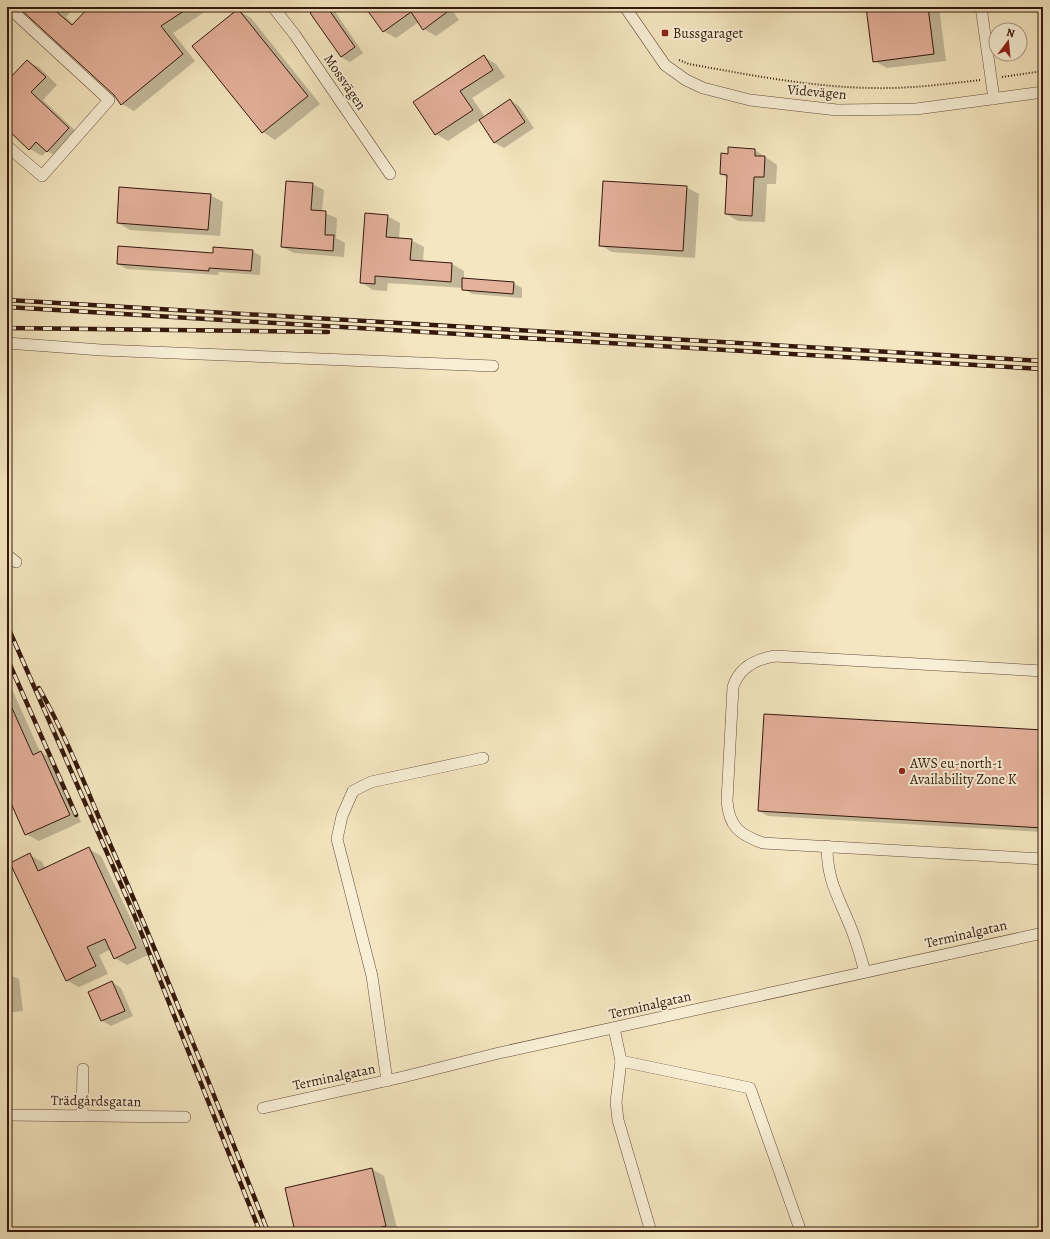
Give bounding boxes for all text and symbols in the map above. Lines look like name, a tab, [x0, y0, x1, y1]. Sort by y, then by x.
north arrow	[988, 22, 1028, 62]
place label: Bussgaraget	[673, 24, 744, 43]
text: N	[1005, 25, 1017, 41]
marker: Bussgaraget	[660, 28, 670, 38]
street label: Mossvägen	[319, 50, 371, 114]
street label: Videvägen	[786, 80, 848, 104]
place label: AWS eu-north-1 Availability Zone K	[909, 754, 1017, 789]
marker: AWS eu-north-1 Availability Zone K	[897, 766, 907, 776]
street label: Terminalgatan	[923, 915, 1009, 953]
street label: Terminalgatan	[607, 986, 693, 1024]
street label: Terminalgatan	[291, 1059, 377, 1095]
street label: Trädgårdsgatan	[51, 1091, 142, 1111]

